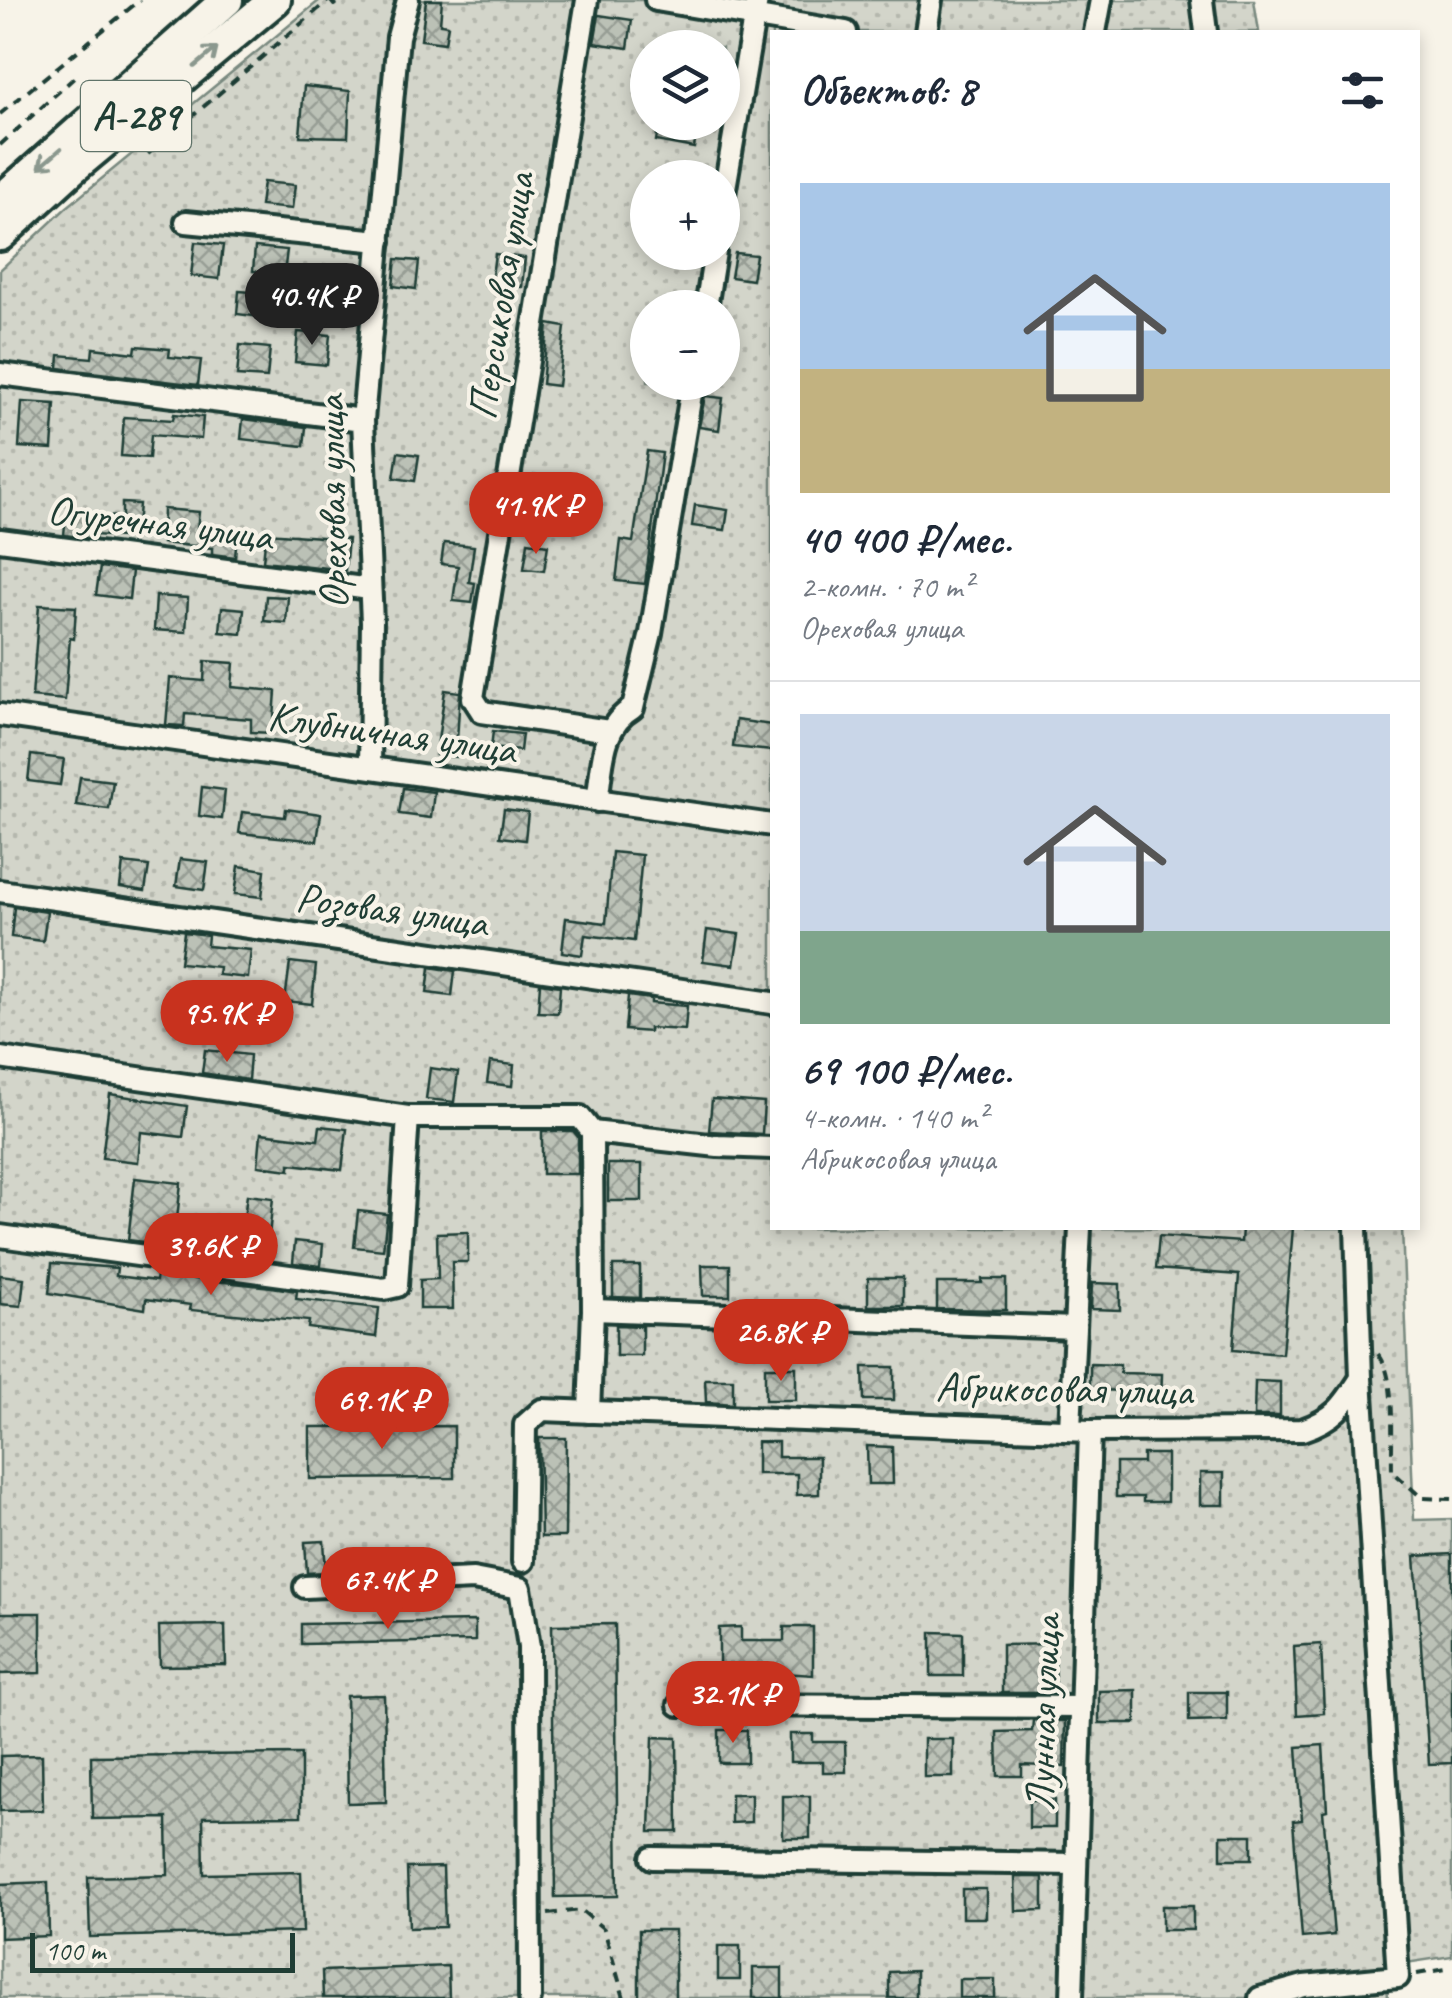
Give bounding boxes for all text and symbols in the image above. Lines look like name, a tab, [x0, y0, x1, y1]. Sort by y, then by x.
map controls	[630, 30, 740, 400]
button: layers	[630, 30, 740, 140]
one-way arrow	[193, 47, 219, 69]
icon: filters	[1335, 63, 1390, 118]
text: Объектов: 8	[800, 64, 976, 117]
road number: А-289	[81, 81, 191, 151]
one-way arrow	[37, 146, 63, 168]
button: +	[630, 160, 740, 270]
street label: Персиковая улица	[455, 166, 547, 423]
icon: home	[1005, 248, 1185, 428]
pin: 40.4K ₽	[220, 263, 404, 348]
text: 40.4K ₽	[267, 275, 357, 316]
button: −	[630, 290, 740, 400]
street label: Ореховая улица	[304, 392, 360, 609]
pin: 41.9K ₽	[444, 472, 628, 557]
street label: Огуречная улица	[45, 483, 278, 563]
text: 41.9K ₽	[491, 484, 581, 525]
text: 40 400 ₽/мес.	[800, 513, 1011, 566]
text: 2-комн. · 70 m²	[800, 566, 972, 607]
text: Ореховая улица	[800, 607, 963, 648]
street label: Клубничная улица	[265, 689, 522, 777]
icon: home	[1005, 779, 1185, 959]
street label: Розовая улица	[293, 870, 494, 950]
pin: 95.9K ₽	[135, 980, 319, 1065]
text: 95.9K ₽	[183, 992, 271, 1033]
text: 69 100 ₽/мес.	[800, 1044, 1012, 1097]
text: 4-комн. · 140 m²	[800, 1097, 987, 1138]
text: Абрикосовая улица	[800, 1138, 996, 1179]
pin: 39.6K ₽	[119, 1213, 303, 1298]
text: 39.6K ₽	[166, 1225, 256, 1266]
pin: 26.8K ₽	[689, 1299, 873, 1384]
text: 26.8K ₽	[736, 1311, 826, 1352]
street label: Абрикосовая улица	[935, 1360, 1196, 1418]
pin: 69.1K ₽	[290, 1367, 474, 1452]
text: 69.1K ₽	[337, 1379, 427, 1420]
pin: 67.4K ₽	[296, 1547, 480, 1632]
text: 67.4K ₽	[343, 1559, 433, 1600]
street label: Лунная улица	[1013, 1610, 1073, 1812]
pin: 32.1K ₽	[641, 1661, 825, 1746]
text: 32.1K ₽	[688, 1673, 778, 1714]
scale bar	[30, 1928, 295, 1972]
text: 100 m	[45, 1933, 105, 1968]

